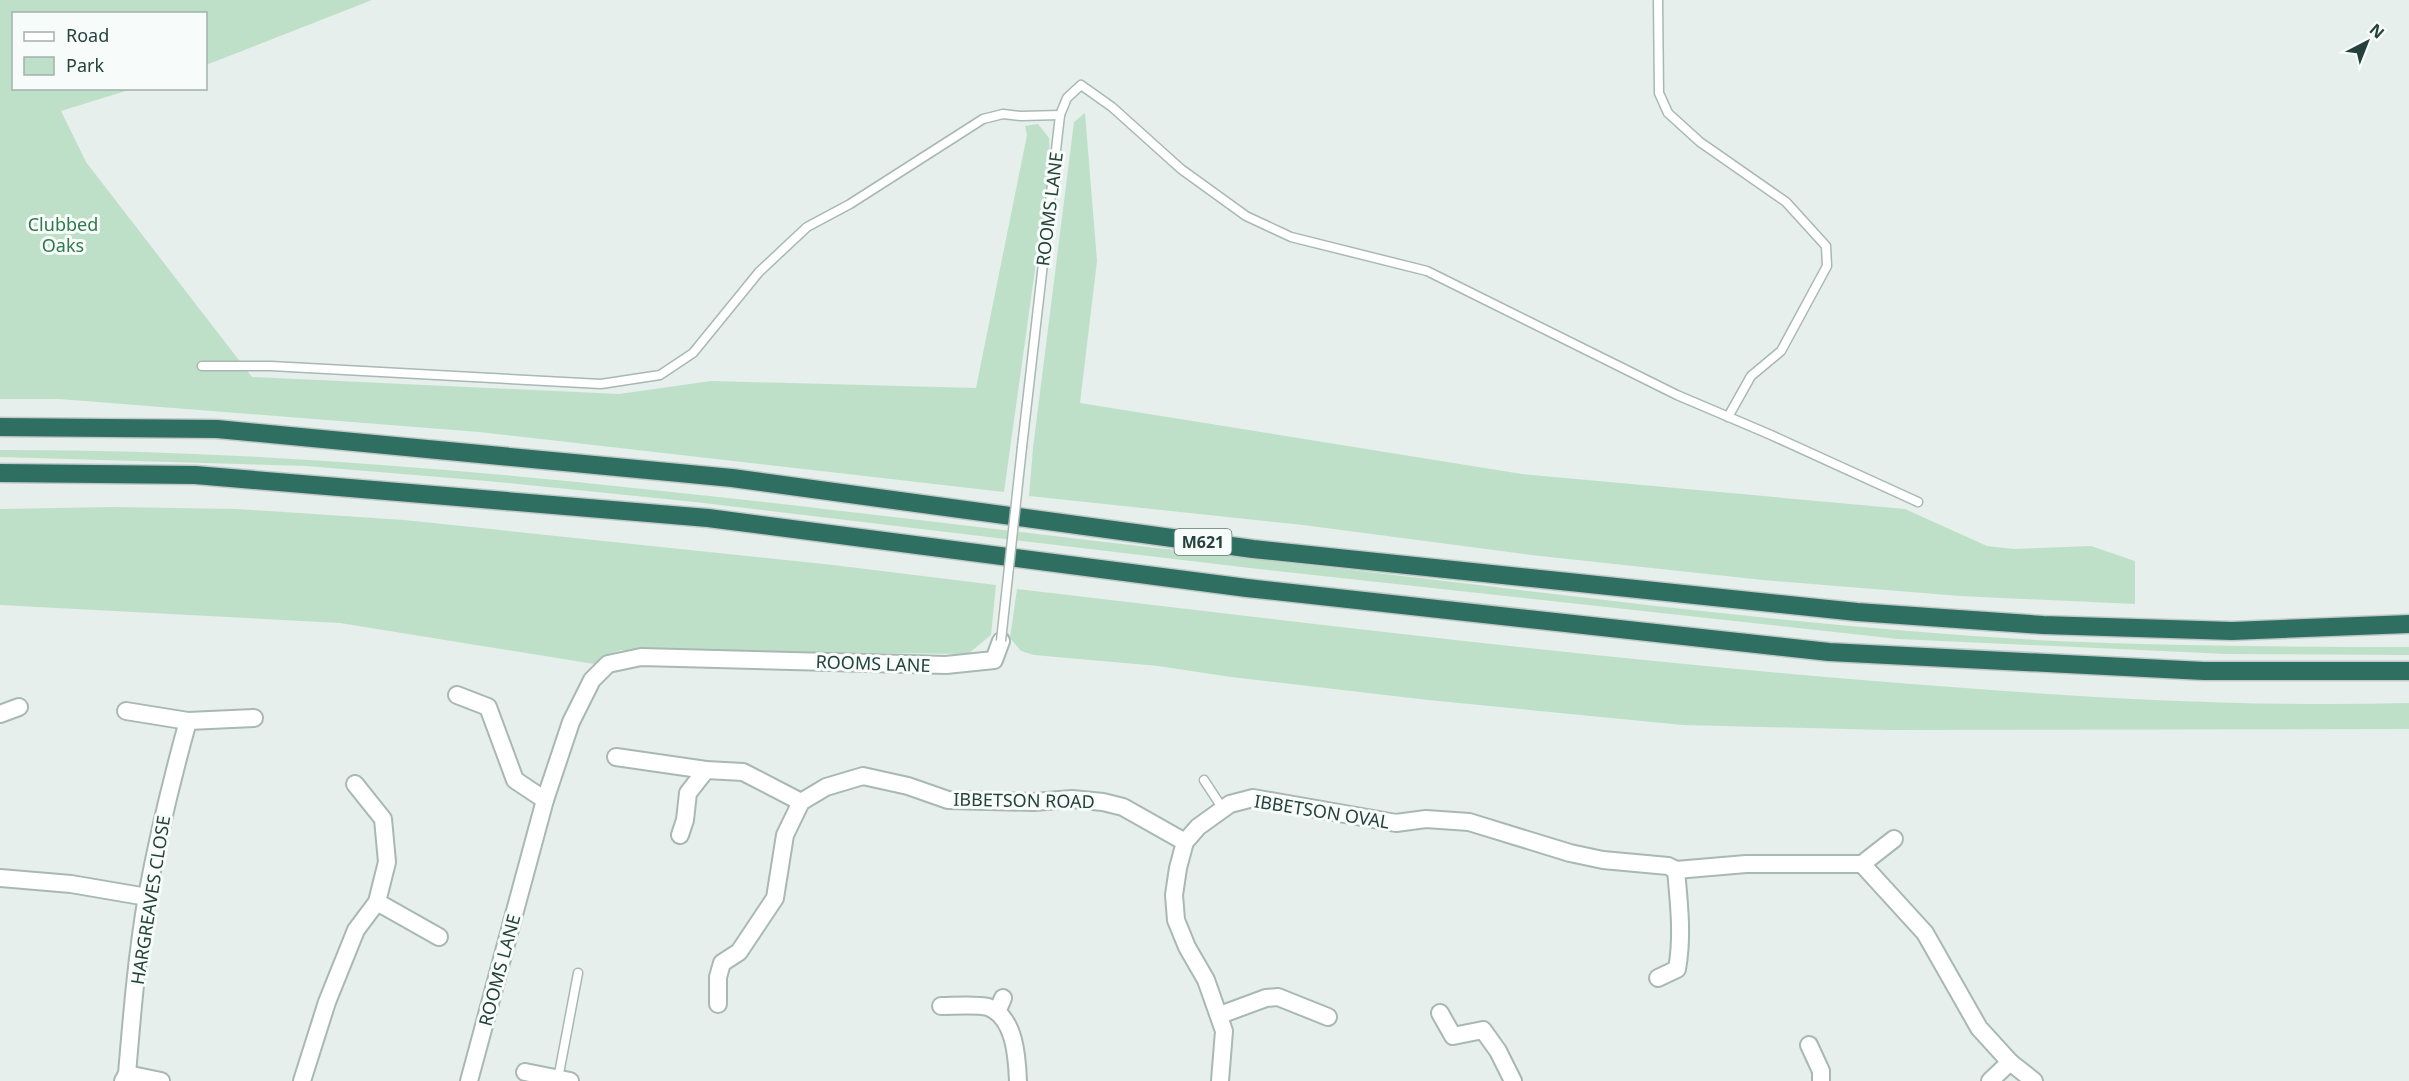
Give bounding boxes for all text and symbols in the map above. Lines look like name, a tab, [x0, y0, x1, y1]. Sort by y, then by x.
legend	[12, 12, 207, 90]
north arrow	[2337, 12, 2397, 72]
text: N	[2365, 18, 2389, 43]
text: Road	[66, 23, 109, 47]
text: Park	[66, 53, 104, 77]
street label: ROOMS LANE	[1030, 151, 1068, 267]
park label: Clubbed Oaks	[28, 212, 98, 257]
road number: M621	[1174, 529, 1232, 555]
street label: ROOMS LANE	[815, 649, 931, 677]
street label: IBBETSON ROAD	[953, 787, 1095, 813]
street label: IBBETSON OVAL	[1253, 788, 1391, 834]
street label: HARGREAVES CLOSE	[125, 814, 175, 986]
street label: ROOMS LANE	[473, 911, 525, 1029]

